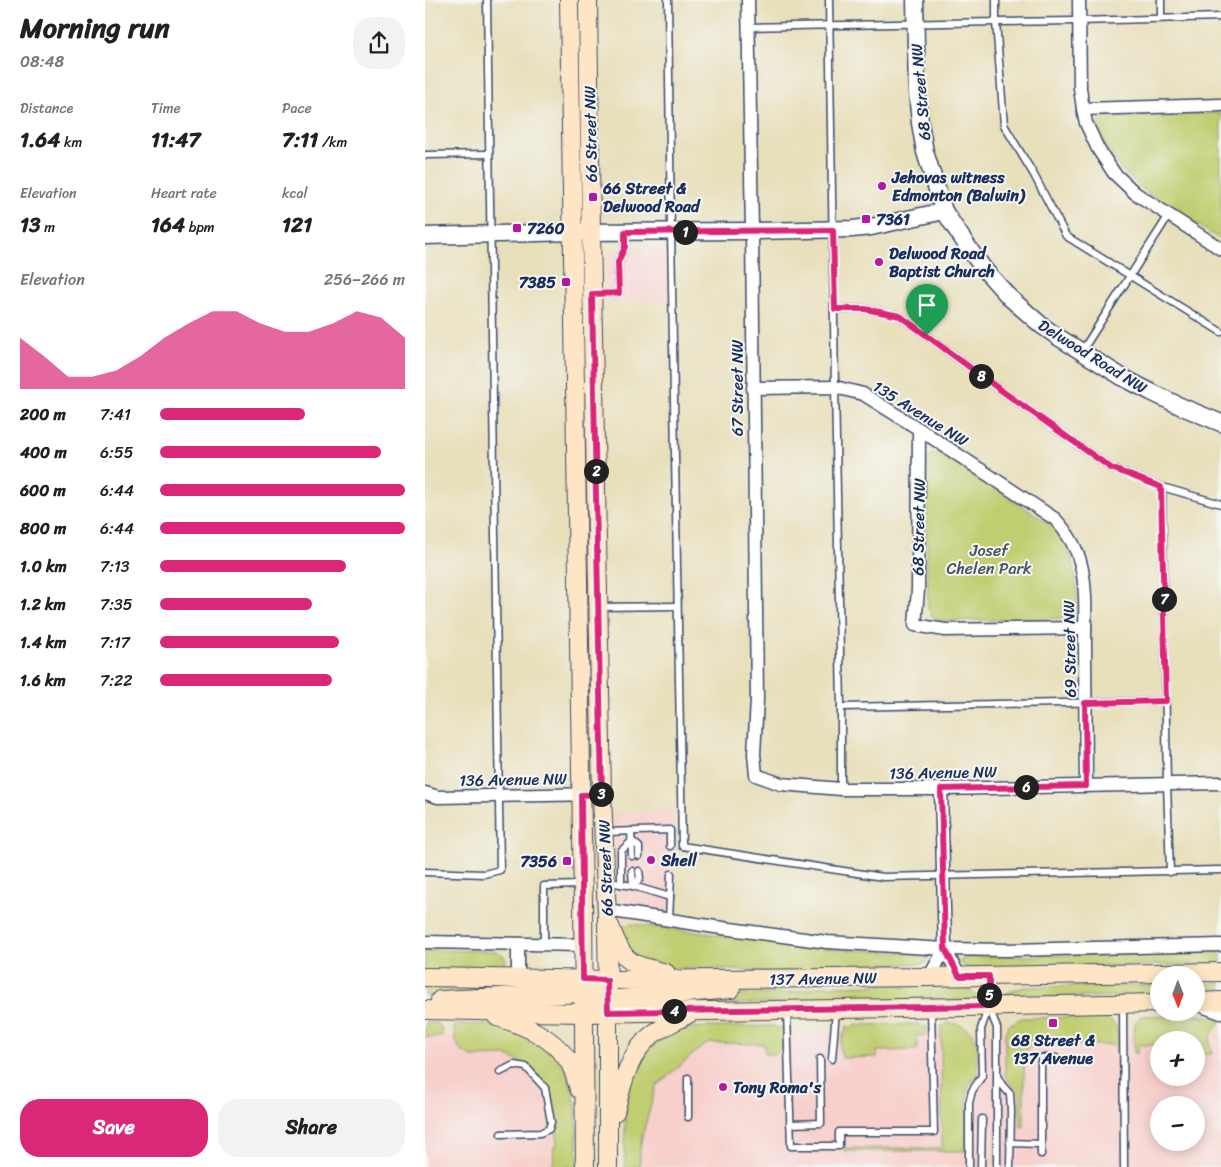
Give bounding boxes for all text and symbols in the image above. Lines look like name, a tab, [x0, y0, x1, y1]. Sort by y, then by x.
text: Morning run	[20, 3, 170, 52]
button: share	[353, 17, 405, 69]
street label: 68 Street NW	[902, 42, 939, 142]
text: 08:48	[20, 47, 64, 76]
street label: 66 Street NW	[575, 85, 606, 183]
text: Distance	[20, 96, 73, 121]
text: Time	[151, 96, 181, 121]
text: Pace	[282, 96, 312, 121]
text: 1.64	[20, 121, 60, 159]
text: 11:47	[151, 121, 200, 159]
text: 7:11	[282, 121, 318, 159]
text: km	[60, 130, 82, 155]
text: /km	[318, 130, 347, 155]
place label: Jehovas witness Edmonton (Balwin)	[891, 163, 1026, 210]
place label: 66 Street & Delwood Road	[602, 174, 701, 221]
marker: Jehovas witness Edmonton (Balwin)	[876, 180, 888, 192]
text: Elevation	[20, 181, 77, 206]
text: Heart rate	[151, 181, 217, 206]
text: kcal	[282, 181, 307, 206]
marker: 66 Street & Delwood Road	[587, 191, 599, 203]
place label: 7361	[876, 205, 910, 234]
text: 13	[20, 206, 41, 244]
text: 164	[151, 206, 185, 244]
text: 121	[282, 206, 312, 244]
marker: 7361	[860, 213, 872, 225]
place label: 7260	[527, 214, 565, 243]
text: m	[41, 215, 55, 240]
text: bpm	[185, 215, 215, 240]
pin: 1	[673, 220, 697, 244]
text: 1	[682, 220, 689, 245]
marker: 7260	[511, 222, 523, 234]
place label: Delwood Road Baptist Church	[889, 239, 995, 286]
marker: Delwood Road Baptist Church	[873, 256, 885, 268]
text: Elevation	[20, 265, 85, 294]
text: 256–266 m	[324, 265, 405, 294]
place label: 7385	[519, 268, 556, 297]
marker: 7385	[560, 276, 572, 288]
pin	[906, 284, 948, 335]
icon: arrive	[913, 291, 941, 319]
street label: Delwood Road NW	[1032, 311, 1153, 402]
street label: 67 Street NW	[723, 339, 752, 436]
pin: 8	[969, 364, 993, 388]
text: 8	[977, 364, 986, 389]
street label: 135 Avenue NW	[867, 372, 975, 455]
text: 200 m	[20, 400, 66, 429]
text: 7:41	[100, 400, 131, 429]
text: 400 m	[20, 438, 67, 467]
text: 6:55	[100, 438, 133, 467]
pin: 2	[583, 458, 609, 484]
text: 2	[592, 459, 601, 484]
text: 600 m	[20, 476, 66, 505]
text: 6:44	[100, 476, 134, 505]
street label: 68 Street NW	[903, 478, 934, 576]
text: 800 m	[20, 514, 66, 543]
text: 6:44	[100, 514, 134, 543]
park label: Josef Chelen Park	[946, 536, 1032, 583]
text: 1.0 km	[20, 552, 67, 581]
text: 7:13	[100, 552, 130, 581]
pin: 7	[1151, 586, 1177, 612]
text: 7	[1161, 587, 1169, 612]
text: 1.2 km	[20, 590, 66, 619]
text: 7:35	[100, 590, 133, 619]
street label: 69 Street NW	[1054, 600, 1085, 698]
text: 1.4 km	[20, 628, 67, 657]
text: 7:17	[100, 628, 130, 657]
text: 1.6 km	[20, 666, 66, 695]
text: 7:22	[100, 666, 132, 695]
street label: 136 Avenue NW	[889, 757, 998, 788]
street label: 136 Avenue NW	[459, 764, 568, 795]
pin: 6	[1013, 774, 1039, 800]
text: 6	[1023, 775, 1030, 800]
pin: 3	[589, 782, 613, 806]
text: 3	[598, 782, 605, 807]
street label: 66 Street NW	[589, 819, 622, 917]
place label: Shell	[660, 846, 698, 875]
place label: 7356	[520, 847, 557, 876]
marker: Shell	[645, 854, 657, 866]
marker: 7356	[561, 855, 573, 867]
street label: 137 Avenue NW	[769, 963, 878, 994]
north arrow	[1150, 966, 1205, 1021]
map controls	[1150, 966, 1205, 1151]
pin: 5	[977, 982, 1001, 1008]
text: 5	[985, 983, 994, 1008]
pin: 4	[661, 998, 687, 1024]
text: 4	[670, 999, 679, 1024]
marker: 68 Street & 137 Avenue	[1047, 1017, 1059, 1029]
place label: 68 Street & 137 Avenue	[1010, 1026, 1096, 1073]
button: +	[1150, 1031, 1205, 1086]
place label: Tony Roma's	[733, 1073, 822, 1102]
marker: Tony Roma's	[717, 1081, 729, 1093]
button: −	[1150, 1096, 1205, 1151]
button: Save	[20, 1099, 208, 1157]
button: Share	[218, 1099, 405, 1157]

